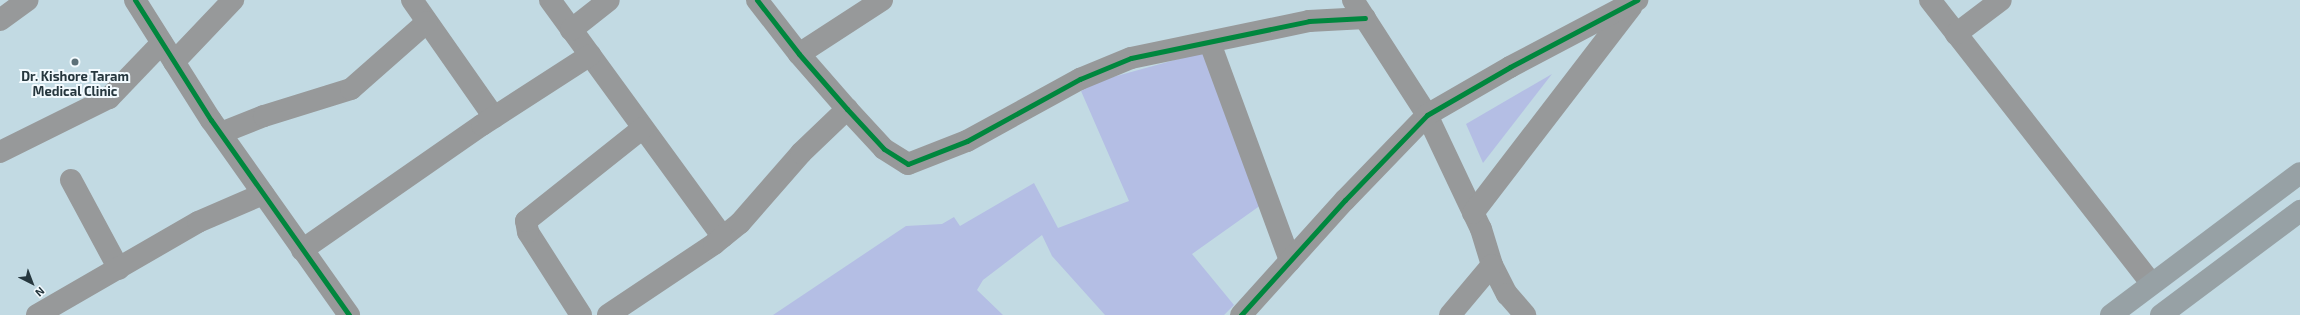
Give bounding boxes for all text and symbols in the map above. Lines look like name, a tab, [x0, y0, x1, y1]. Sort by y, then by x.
marker: Dr. Kishore Taram Medical Clinic	[69, 56, 81, 68]
place label: Dr. Kishore Taram Medical Clinic	[21, 69, 129, 100]
north arrow	[12, 263, 52, 303]
text: N	[33, 285, 48, 300]

